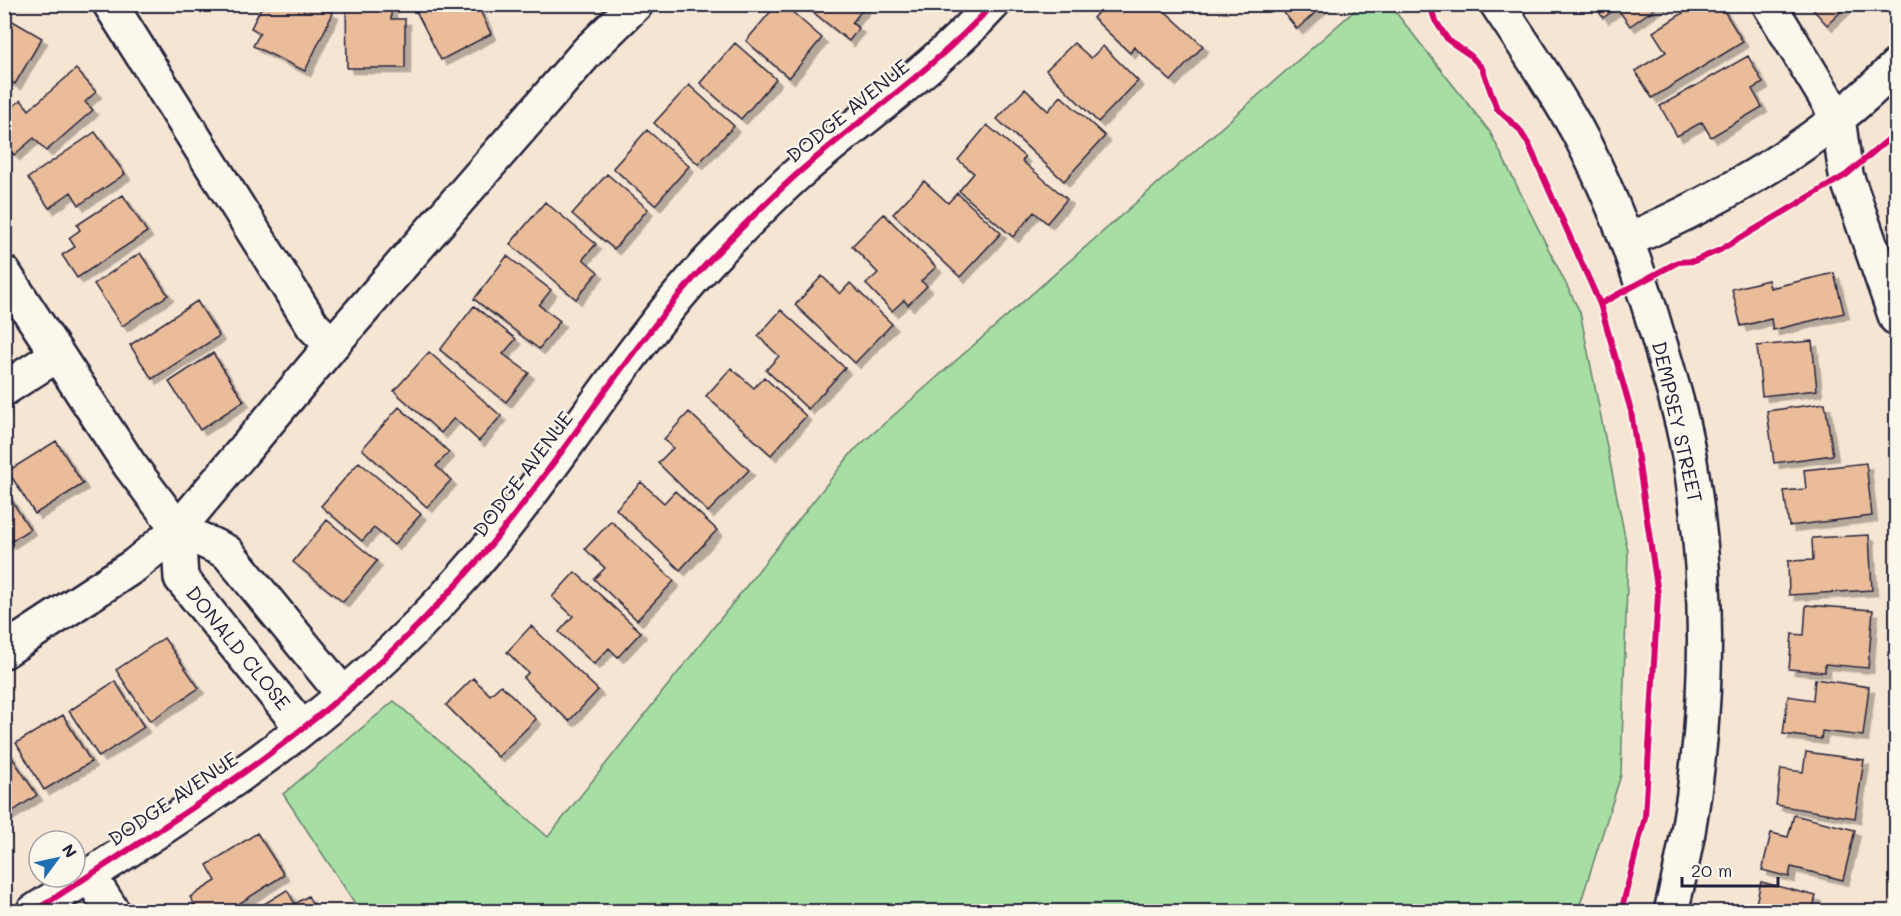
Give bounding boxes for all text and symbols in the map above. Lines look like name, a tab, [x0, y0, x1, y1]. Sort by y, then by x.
street label: DODGE AVENUE	[781, 53, 914, 168]
street label: DEMPSEY STREET	[1647, 339, 1709, 505]
street label: DODGE AVENUE	[466, 405, 578, 541]
street label: DONALD CLOSE	[181, 580, 297, 715]
street label: DODGE AVENUE	[103, 745, 242, 851]
north arrow	[27, 829, 87, 889]
text: N	[58, 840, 82, 861]
scale bar	[1682, 850, 1778, 888]
text: 20 m	[1691, 858, 1732, 882]

